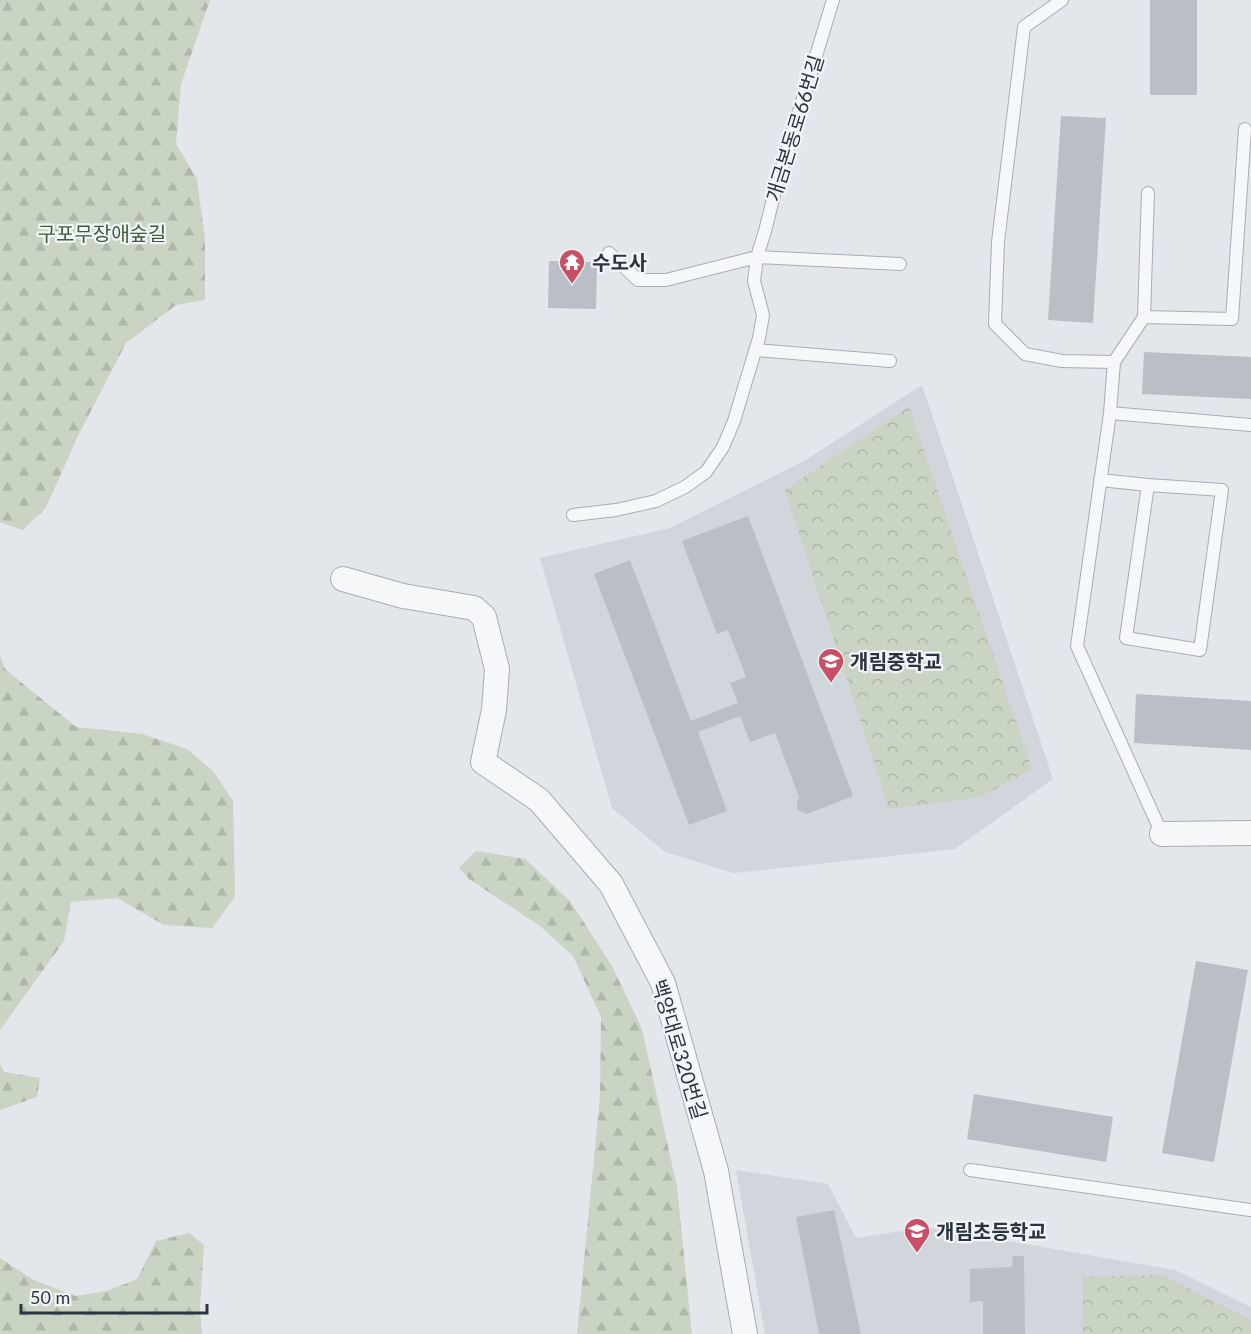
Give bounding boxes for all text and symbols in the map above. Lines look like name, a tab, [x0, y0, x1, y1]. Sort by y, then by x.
street label: 개금본동로66번길	[760, 52, 828, 204]
park label: 구포무장애숲길	[38, 221, 166, 245]
temple icon: 수도사	[557, 247, 587, 285]
place label: 수도사	[592, 250, 647, 274]
school or university icon: 개림중학교	[816, 646, 846, 684]
place label: 개림중학교	[850, 649, 942, 673]
street label: 백양대로320번길	[647, 976, 713, 1122]
school or university icon: 개림초등학교	[902, 1216, 932, 1254]
place label: 개림초등학교	[936, 1219, 1046, 1243]
scale bar	[21, 1277, 207, 1315]
text: 50 m	[30, 1286, 70, 1308]

